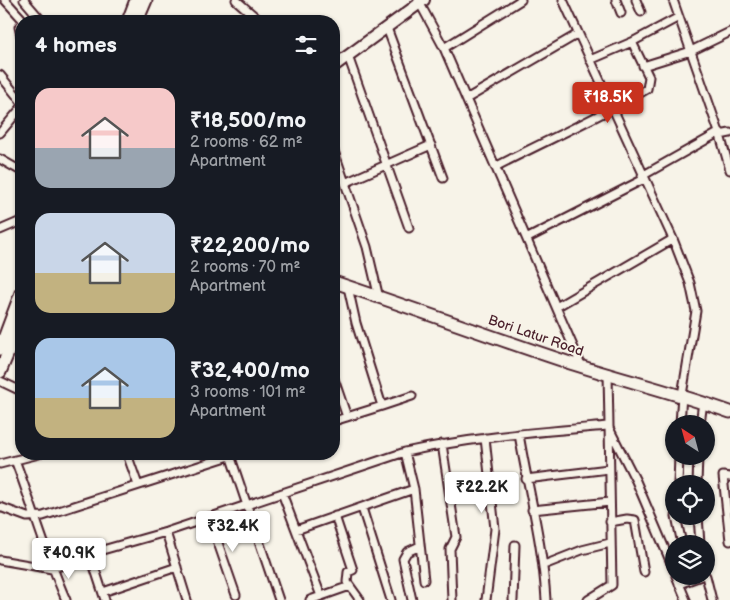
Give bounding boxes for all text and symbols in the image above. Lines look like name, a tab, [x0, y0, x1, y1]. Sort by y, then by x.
icon: filters	[292, 31, 320, 59]
text: 4 homes	[35, 33, 117, 58]
pin: ₹18.5K	[567, 82, 649, 124]
text: ₹18.5K	[583, 88, 633, 107]
icon: home	[75, 108, 135, 168]
text: ₹18,500/mo	[190, 108, 306, 133]
text: 2 rooms · 62 m²	[190, 133, 303, 152]
text: Apartment	[190, 152, 266, 171]
icon: home	[75, 233, 135, 293]
text: ₹22,200/mo	[190, 233, 310, 258]
text: 2 rooms · 70 m²	[190, 258, 300, 277]
text: Apartment	[190, 277, 266, 296]
street label: Bori Latur Road	[486, 311, 586, 360]
icon: home	[75, 358, 135, 418]
text: ₹32,400/mo	[190, 358, 310, 383]
text: 3 rooms · 101 m²	[190, 383, 306, 402]
text: Apartment	[190, 402, 266, 421]
north arrow	[665, 415, 715, 465]
map controls	[665, 415, 715, 585]
pin: ₹22.2K	[441, 472, 523, 514]
button: locate	[665, 475, 715, 525]
text: ₹22.2K	[456, 478, 508, 497]
pin: ₹32.4K	[192, 510, 274, 553]
text: ₹32.4K	[207, 517, 259, 536]
button: layers	[665, 535, 715, 585]
pin: ₹40.9K	[28, 538, 110, 580]
text: ₹40.9K	[43, 544, 95, 563]

